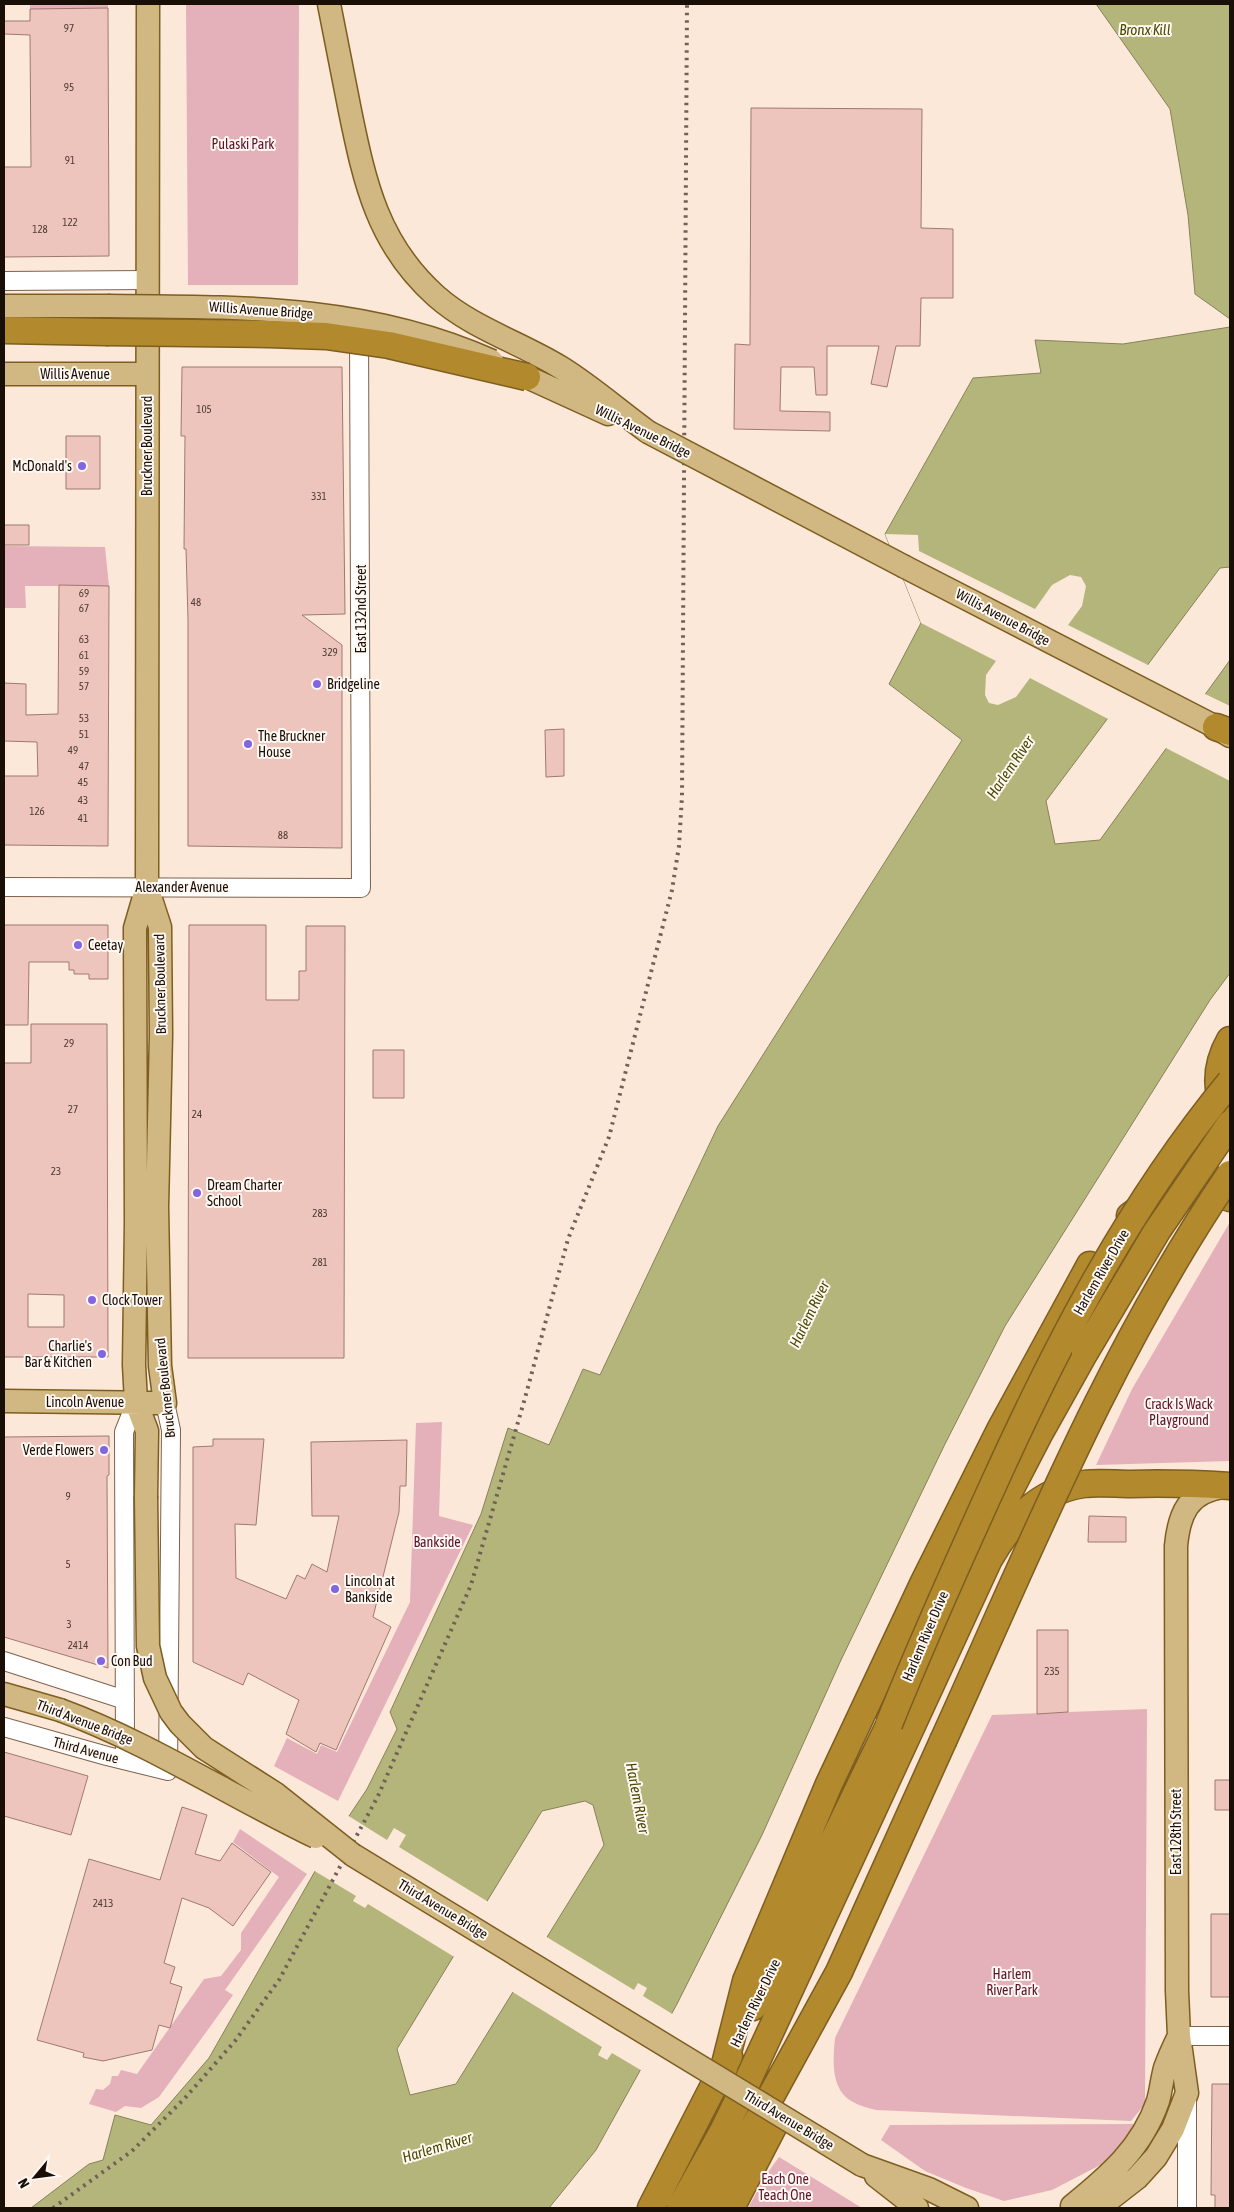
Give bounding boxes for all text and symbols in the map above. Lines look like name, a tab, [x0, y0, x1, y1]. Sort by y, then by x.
water label: Bronx Kill	[1119, 21, 1171, 38]
house number: 97	[64, 22, 74, 34]
house number: 95	[64, 81, 74, 93]
park label: Pulaski Park	[211, 136, 275, 152]
house number: 91	[65, 154, 75, 166]
house number: 122	[62, 216, 78, 228]
house number: 128	[32, 223, 48, 235]
street label: Willis Avenue Bridge	[208, 298, 314, 322]
street label: Willis Avenue	[40, 366, 110, 382]
street label: Bruckner Boulevard	[139, 396, 155, 496]
street label: Willis Avenue Bridge	[593, 401, 693, 461]
house number: 105	[196, 403, 212, 415]
place label: McDonald's	[12, 458, 72, 474]
marker: McDonald's	[76, 460, 88, 472]
house number: 331	[311, 490, 327, 502]
street label: East 132nd Street	[353, 564, 369, 654]
street label: Willis Avenue Bridge	[953, 585, 1053, 649]
house number: 69	[79, 587, 89, 599]
house number: 48	[191, 596, 201, 608]
house number: 67	[79, 602, 89, 614]
house number: 63	[79, 633, 89, 645]
house number: 329	[322, 646, 338, 658]
house number: 61	[79, 649, 89, 661]
house number: 59	[79, 665, 89, 677]
place label: Bridgeline	[327, 676, 380, 692]
marker: Bridgeline	[311, 678, 323, 690]
house number: 57	[79, 680, 89, 692]
house number: 53	[79, 712, 89, 724]
house number: 51	[79, 728, 89, 740]
place label: The Bruckner House	[258, 728, 326, 760]
water label: Harlem River	[983, 732, 1037, 801]
marker: The Bruckner House	[242, 738, 254, 750]
house number: 49	[68, 744, 78, 756]
house number: 47	[79, 760, 89, 772]
house number: 45	[78, 776, 88, 788]
house number: 43	[78, 794, 88, 806]
house number: 126	[29, 805, 45, 817]
house number: 41	[78, 812, 88, 824]
house number: 88	[278, 829, 288, 841]
street label: Alexander Avenue	[135, 879, 229, 895]
street label: Bruckner Boulevard	[151, 934, 169, 1034]
place label: Ceetay	[88, 937, 123, 953]
marker: Ceetay	[72, 939, 84, 951]
house number: 29	[64, 1037, 74, 1049]
house number: 27	[68, 1103, 78, 1115]
house number: 24	[192, 1108, 202, 1120]
house number: 23	[51, 1165, 61, 1177]
place label: Dream Charter School	[207, 1177, 283, 1209]
marker: Dream Charter School	[191, 1187, 203, 1199]
house number: 283	[312, 1207, 328, 1219]
street label: Harlem River Drive	[1070, 1226, 1132, 1318]
house number: 281	[312, 1256, 328, 1268]
water label: Harlem River	[786, 1278, 833, 1350]
place label: Clock Tower	[102, 1292, 163, 1308]
marker: Clock Tower	[86, 1294, 98, 1306]
street label: Bruckner Boulevard	[152, 1337, 178, 1439]
place label: Charlie's Bar & Kitchen	[25, 1338, 92, 1370]
marker: Charlie's Bar & Kitchen	[96, 1348, 108, 1360]
street label: Lincoln Avenue	[46, 1394, 124, 1410]
park label: Crack Is Wack Playground	[1145, 1396, 1213, 1428]
place label: Verde Flowers	[23, 1442, 94, 1458]
marker: Verde Flowers	[98, 1444, 110, 1456]
house number: 9	[65, 1490, 71, 1502]
park label: Bankside	[413, 1534, 461, 1550]
house number: 5	[65, 1558, 71, 1570]
place label: Lincoln at Bankside	[345, 1573, 395, 1605]
marker: Lincoln at Bankside	[329, 1583, 341, 1595]
street label: Harlem River Drive	[899, 1589, 951, 1683]
house number: 3	[66, 1618, 72, 1630]
house number: 2414	[68, 1639, 88, 1651]
place label: Con Bud	[111, 1653, 153, 1669]
marker: Con Bud	[95, 1655, 107, 1667]
house number: 235	[1044, 1665, 1060, 1677]
street label: Third Avenue Bridge	[35, 1696, 135, 1748]
street label: Third Avenue	[51, 1734, 121, 1766]
water label: Harlem River	[623, 1761, 653, 1835]
street label: East 128th Street	[1168, 1789, 1184, 1875]
street label: Third Avenue Bridge	[395, 1876, 491, 1942]
house number: 2413	[93, 1897, 113, 1909]
street label: Harlem River Drive	[727, 1956, 783, 2050]
park label: Harlem River Park	[986, 1966, 1038, 1998]
street label: Third Avenue Bridge	[741, 2087, 837, 2153]
water label: Harlem River	[400, 2128, 474, 2166]
north arrow	[10, 2152, 60, 2202]
park label: Each One Teach One	[758, 2171, 812, 2203]
text: N	[15, 2176, 33, 2191]

